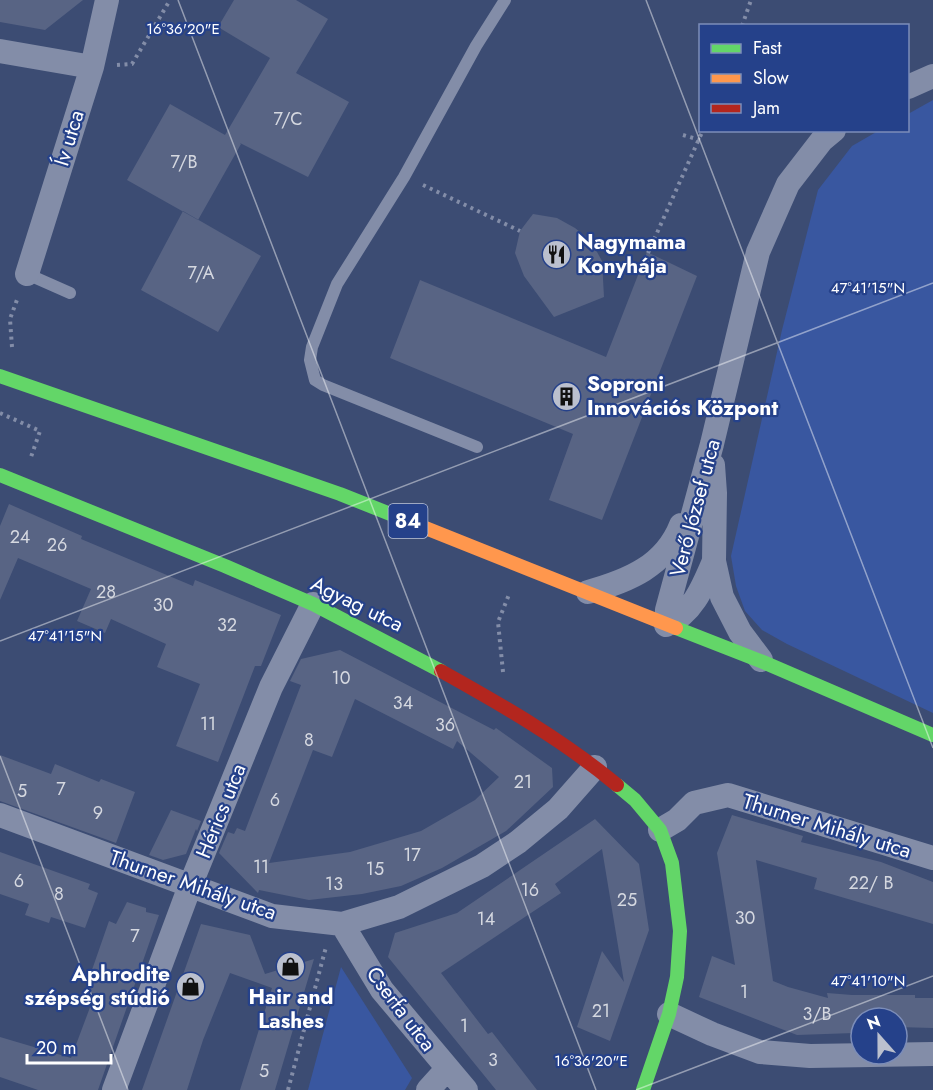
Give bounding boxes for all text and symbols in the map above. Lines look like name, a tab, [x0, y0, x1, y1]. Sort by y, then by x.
text: 16°36'20"E	[146, 18, 220, 40]
legend	[699, 24, 909, 132]
text: Fast	[753, 35, 782, 61]
text: Slow	[753, 65, 790, 91]
text: Jam	[751, 95, 780, 121]
street label: Ív utca	[46, 106, 92, 170]
house number: 7/C	[274, 106, 302, 132]
house number: 7/B	[171, 149, 197, 175]
place label: Nagymama Konyhája	[577, 227, 686, 281]
restaurant icon: Nagymama Konyhája	[540, 238, 572, 270]
house number: 7/A	[188, 260, 215, 286]
text: 47°41'15"N	[831, 277, 905, 299]
place label: Soproni Innovációs Központ	[587, 369, 778, 423]
building icon: Soproni Innovációs Központ	[550, 380, 582, 412]
street label: Verő József utca	[662, 436, 728, 580]
road number: 84	[388, 504, 428, 538]
house number: 24	[10, 524, 30, 550]
house number: 26	[47, 532, 67, 558]
street label: Agyag utca	[306, 569, 408, 639]
house number: 28	[96, 579, 116, 605]
house number: 30	[153, 592, 174, 618]
house number: 32	[217, 612, 237, 638]
text: 47°41'15"N	[28, 625, 102, 647]
house number: 10	[332, 665, 351, 691]
house number: 34	[393, 690, 413, 716]
house number: 11	[200, 711, 216, 737]
house number: 36	[435, 712, 455, 738]
house number: 8	[304, 727, 314, 753]
street label: Hérics utca	[188, 759, 254, 863]
house number: 21	[514, 769, 532, 795]
house number: 7	[56, 776, 66, 802]
house number: 5	[17, 778, 27, 804]
street label: Thurner Mihály utca	[739, 786, 915, 866]
house number: 6	[270, 787, 280, 813]
house number: 9	[93, 800, 103, 826]
street label: Thurner Mihály utca	[106, 842, 280, 928]
house number: 17	[403, 842, 421, 868]
house number: 11	[253, 854, 269, 880]
house number: 15	[366, 856, 384, 882]
house number: 6	[14, 868, 24, 894]
house number: 22/ B	[848, 870, 894, 896]
house number: 13	[325, 871, 343, 897]
house number: 16	[521, 877, 539, 903]
house number: 8	[54, 881, 64, 907]
house number: 25	[617, 887, 637, 913]
house number: 30	[735, 905, 756, 931]
house number: 14	[477, 906, 495, 932]
house number: 7	[130, 923, 140, 949]
shop icon: Hair and Lashes	[275, 950, 307, 982]
place label: Aphrodite szépség stúdió	[25, 959, 170, 1013]
street label: Cserfa utca	[359, 960, 443, 1058]
shop icon: Aphrodite szépség stúdió	[175, 970, 207, 1002]
text: 47°41'10"N	[831, 970, 905, 992]
house number: 1	[740, 979, 748, 1005]
place label: Hair and Lashes	[249, 982, 333, 1036]
house number: 21	[592, 998, 610, 1024]
house number: 3/B	[803, 1001, 831, 1027]
north arrow	[849, 1006, 909, 1066]
text: N	[864, 1009, 884, 1035]
house number: 1	[460, 1013, 468, 1039]
scale bar	[27, 1027, 111, 1065]
text: 20 m	[36, 1035, 76, 1061]
house number: 3	[488, 1047, 498, 1073]
text: 16°36'20"E	[554, 1050, 628, 1072]
house number: 5	[259, 1058, 269, 1084]

